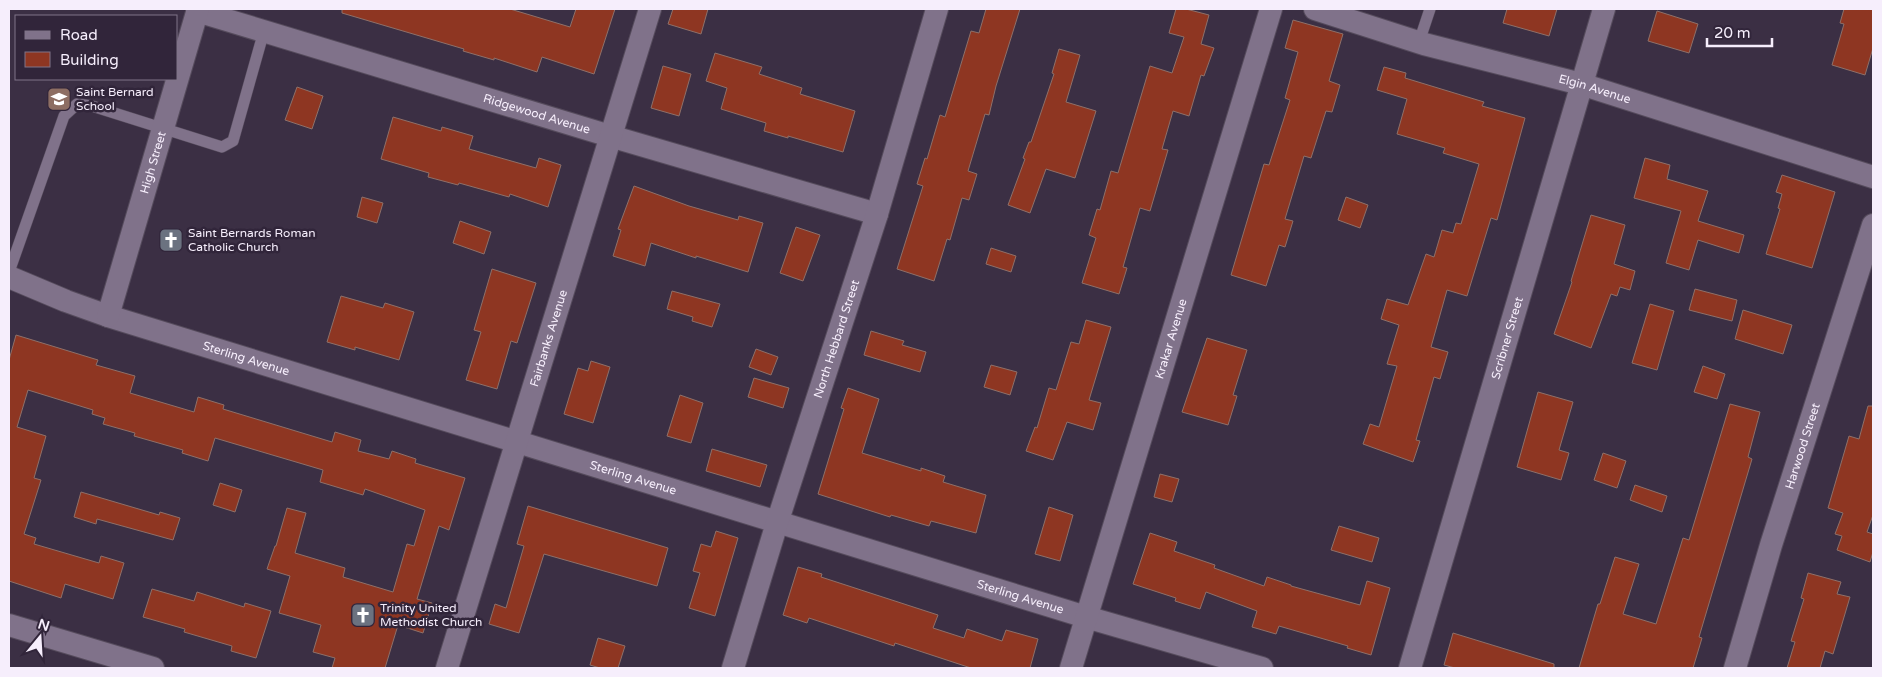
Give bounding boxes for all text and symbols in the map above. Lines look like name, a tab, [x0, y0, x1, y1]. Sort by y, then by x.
legend	[15, 15, 178, 80]
scale bar	[1707, 15, 1772, 47]
text: 20 m	[1714, 24, 1751, 42]
text: Road	[60, 26, 98, 44]
text: Building	[60, 51, 119, 69]
street label: Elgin Avenue	[1557, 72, 1633, 106]
place label: Saint Bernard School	[76, 85, 154, 113]
school or university icon: Saint Bernard School	[46, 86, 72, 112]
street label: Ridgewood Avenue	[482, 91, 592, 137]
street label: High Street	[137, 129, 169, 195]
place label: Saint Bernards Roman Catholic Church	[188, 226, 315, 254]
church icon: Saint Bernards Roman Catholic Church	[158, 227, 184, 253]
street label: North Hebbard Street	[811, 278, 862, 400]
street label: Fairbanks Avenue	[527, 288, 570, 388]
street label: Scribner Street	[1488, 295, 1526, 381]
street label: Krakar Avenue	[1152, 297, 1190, 381]
street label: Sterling Avenue	[201, 339, 291, 379]
street label: Harwood Street	[1782, 401, 1823, 491]
street label: Sterling Avenue	[588, 458, 679, 498]
street label: Sterling Avenue	[975, 577, 1066, 617]
place label: Trinity United Methodist Church	[380, 601, 482, 629]
church icon: Trinity United Methodist Church	[350, 602, 376, 628]
north arrow	[15, 612, 65, 662]
text: N	[36, 615, 52, 635]

